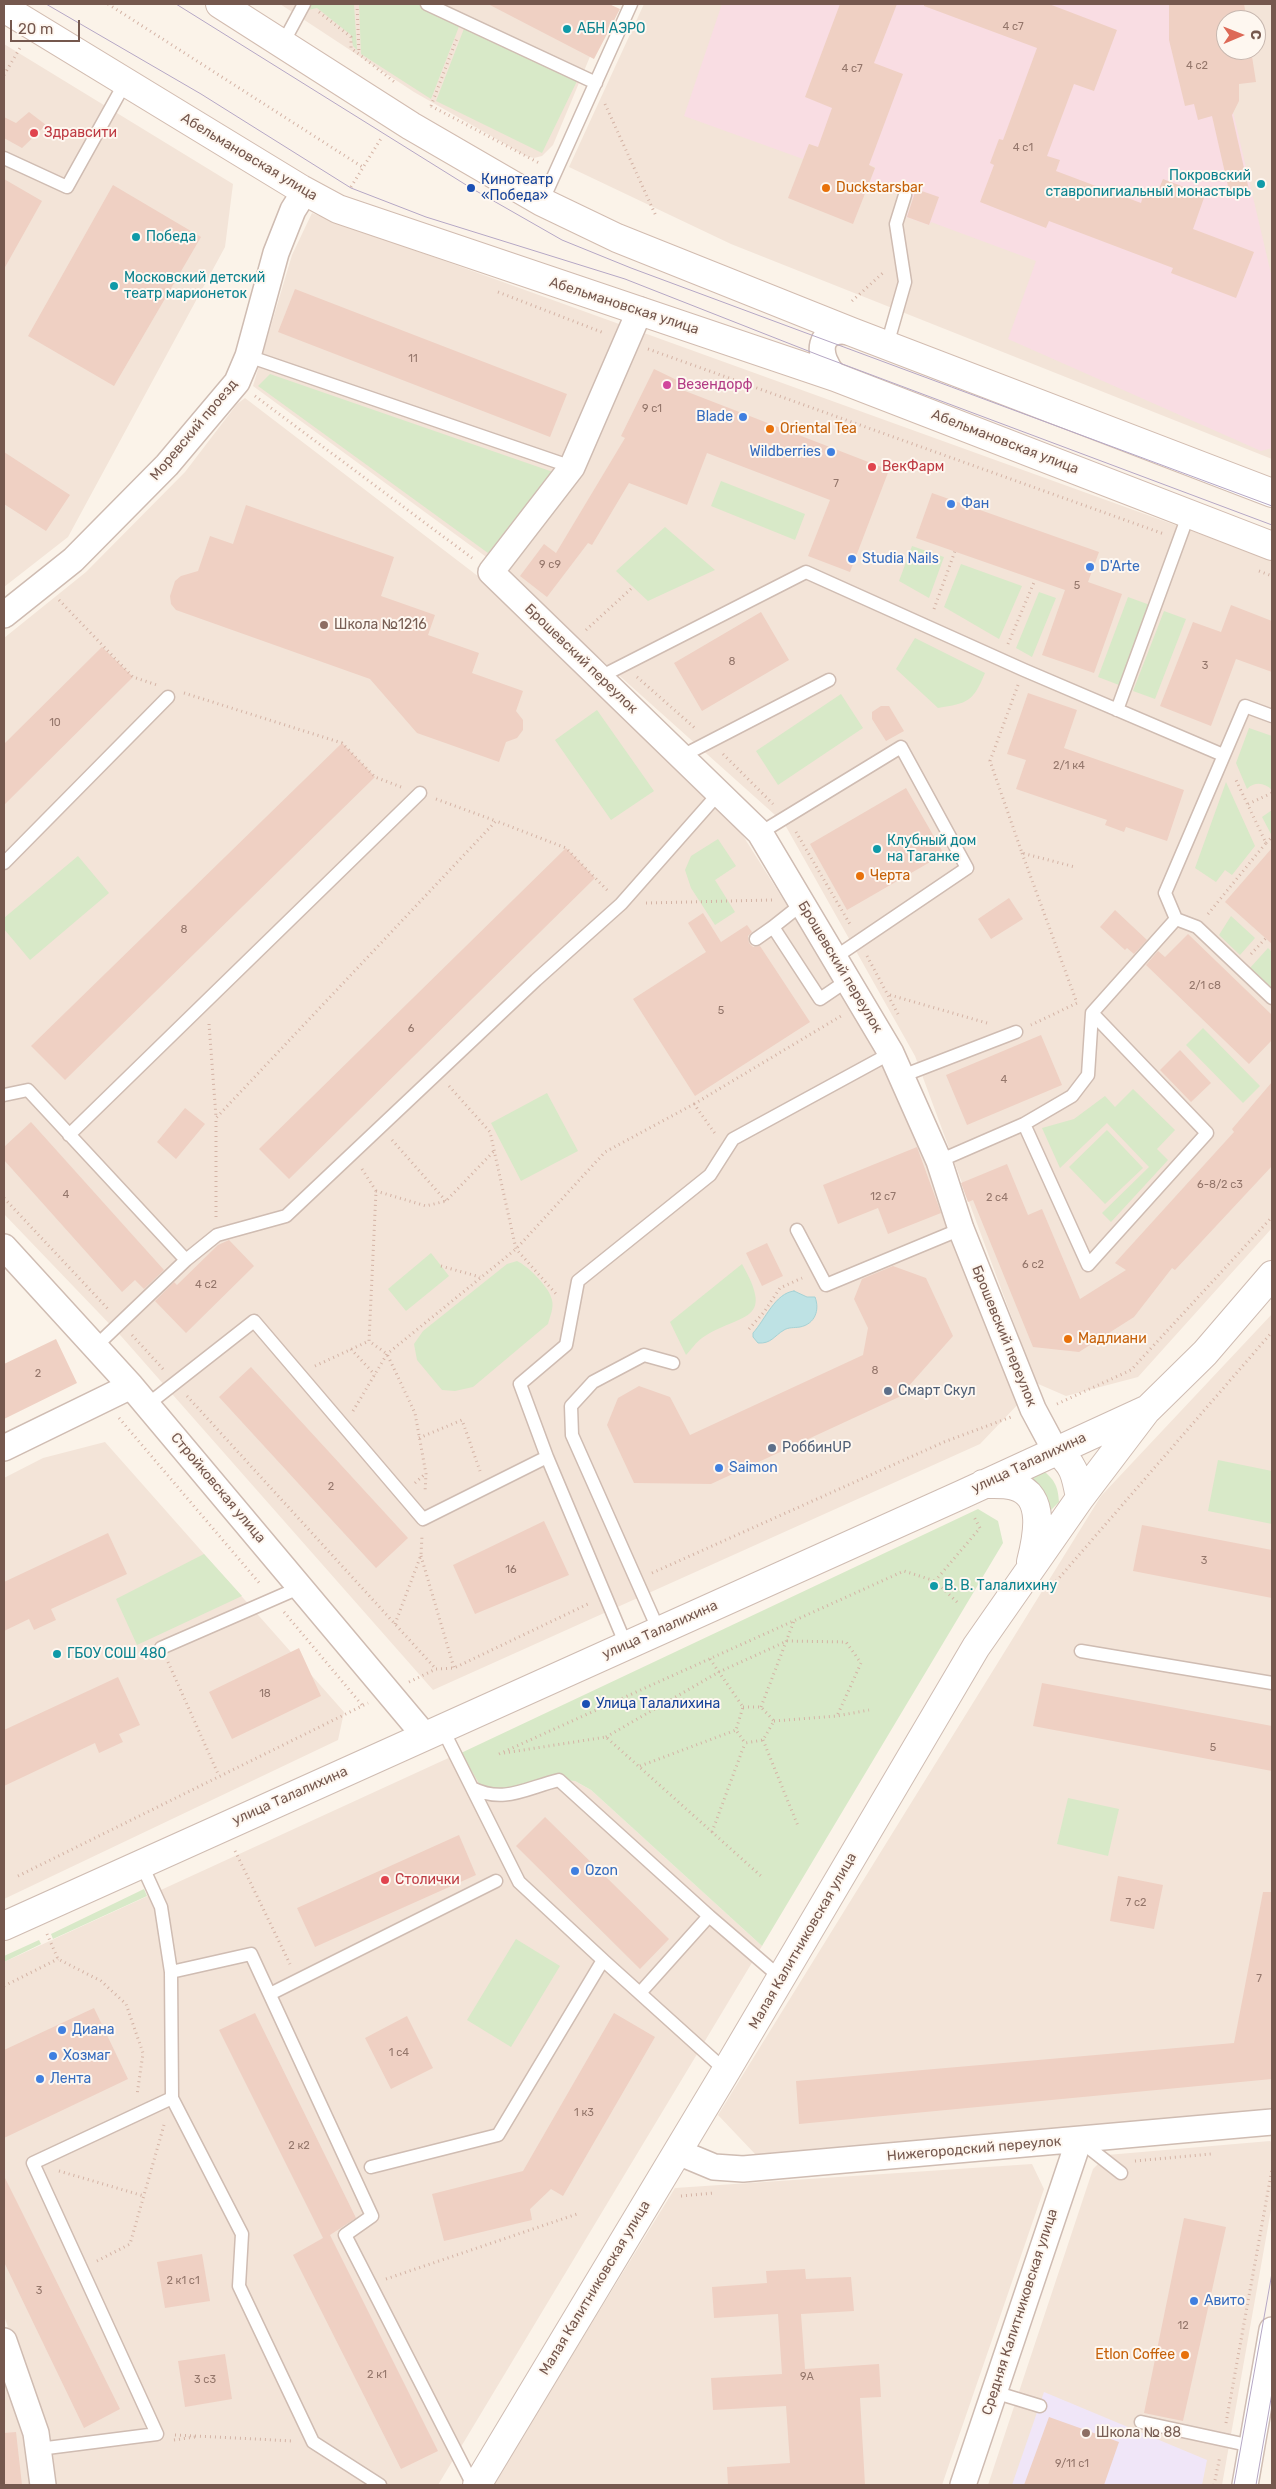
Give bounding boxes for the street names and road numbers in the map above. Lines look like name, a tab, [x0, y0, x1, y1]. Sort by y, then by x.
street label: Абельмановская улица	[178, 110, 320, 204]
street label: Абельмановская улица	[547, 274, 701, 338]
street label: Моревский проезд	[147, 376, 241, 484]
street label: Абельмановская улица	[929, 406, 1081, 478]
street label: Брошевский переулок	[521, 601, 641, 717]
street label: Брошевский переулок	[794, 898, 886, 1036]
street label: Брошевский переулок	[968, 1263, 1040, 1409]
street label: Стройковская улица	[167, 1429, 269, 1547]
street label: улица Талалихина	[969, 1429, 1089, 1497]
street label: улица Талалихина	[600, 1597, 720, 1663]
street label: улица Талалихина	[230, 1763, 350, 1829]
street label: Малая Калитниковская улица	[746, 1850, 860, 2032]
street label: Нижегородский переулок	[886, 2133, 1062, 2165]
street label: Малая Калитниковская улица	[536, 2198, 654, 2378]
street label: Средняя Калитниковская улица	[979, 2207, 1061, 2417]

